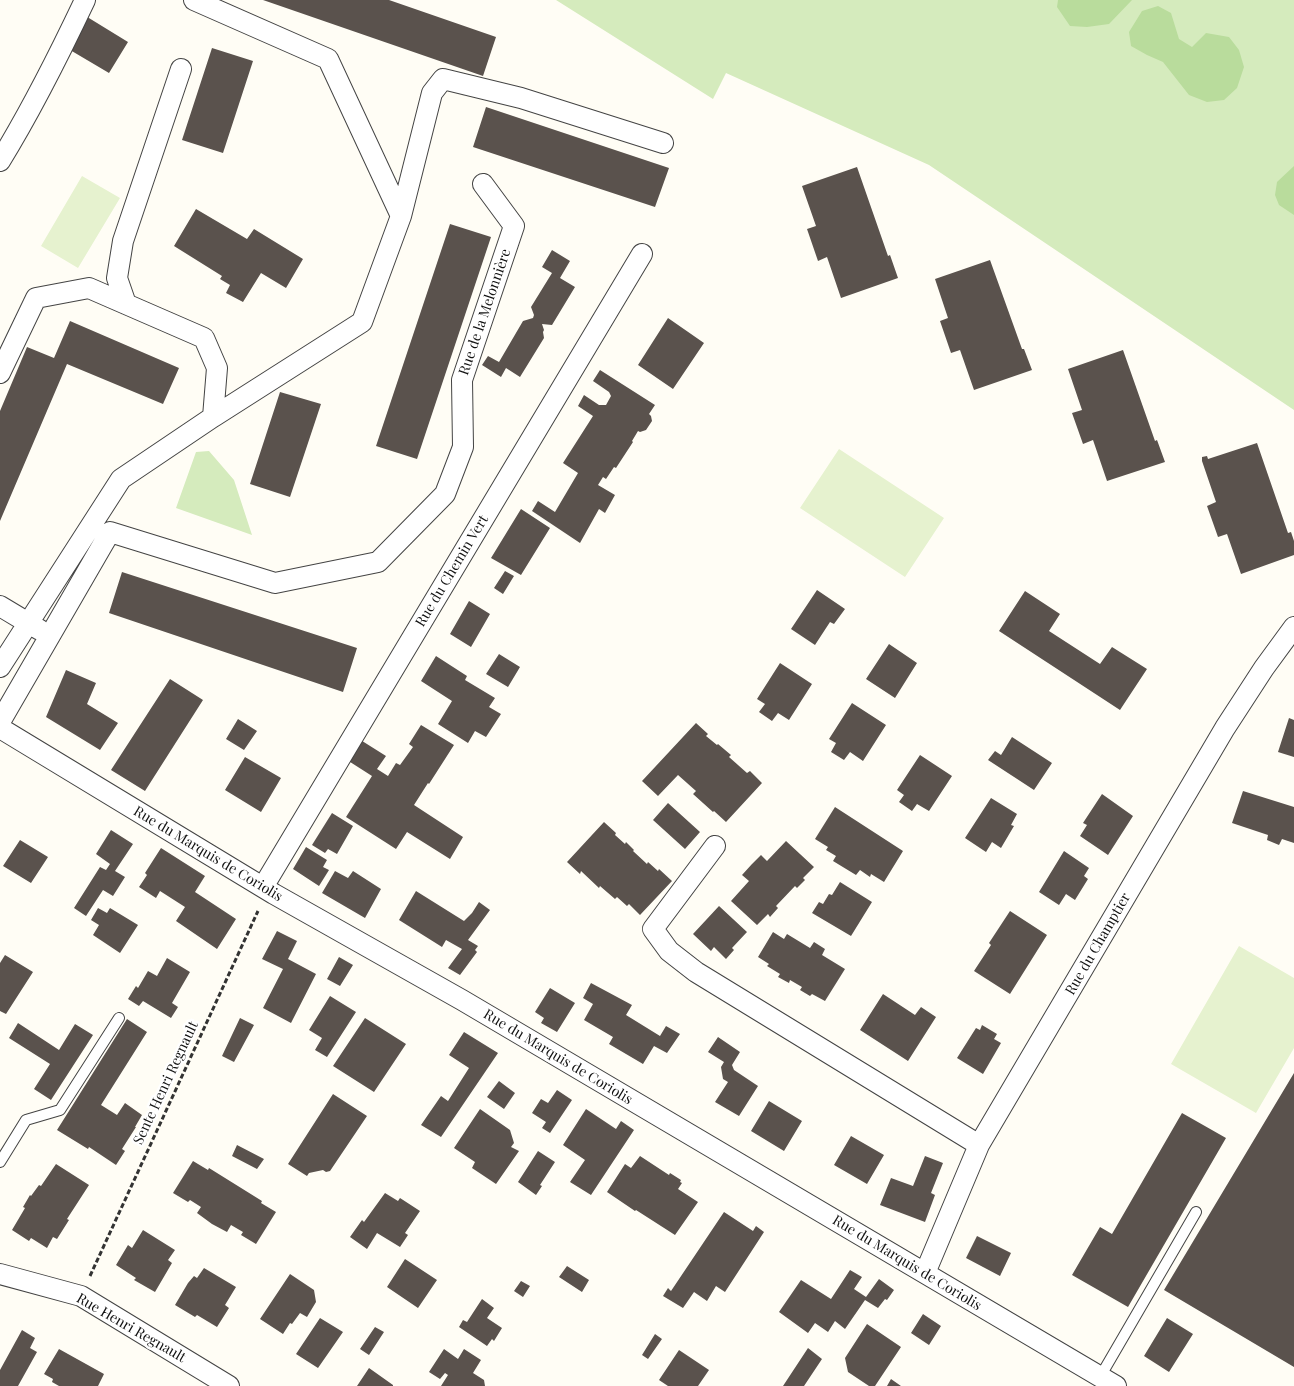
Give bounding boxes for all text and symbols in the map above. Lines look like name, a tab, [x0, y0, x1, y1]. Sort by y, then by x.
street label: Rue de la Melonnière	[455, 247, 515, 377]
street label: Rue du Chemin Vert	[412, 512, 492, 630]
street label: Rue du Marquis de Coriolis	[131, 803, 285, 905]
street label: Rue du Champtier	[1062, 890, 1134, 998]
street label: Rue du Marquis de Coriolis	[481, 1006, 635, 1108]
street label: Sente Henri Regnault	[130, 1019, 202, 1147]
street label: Rue du Marquis de Coriolis	[830, 1212, 984, 1314]
street label: Rue Henri Regnault	[73, 1290, 189, 1366]

